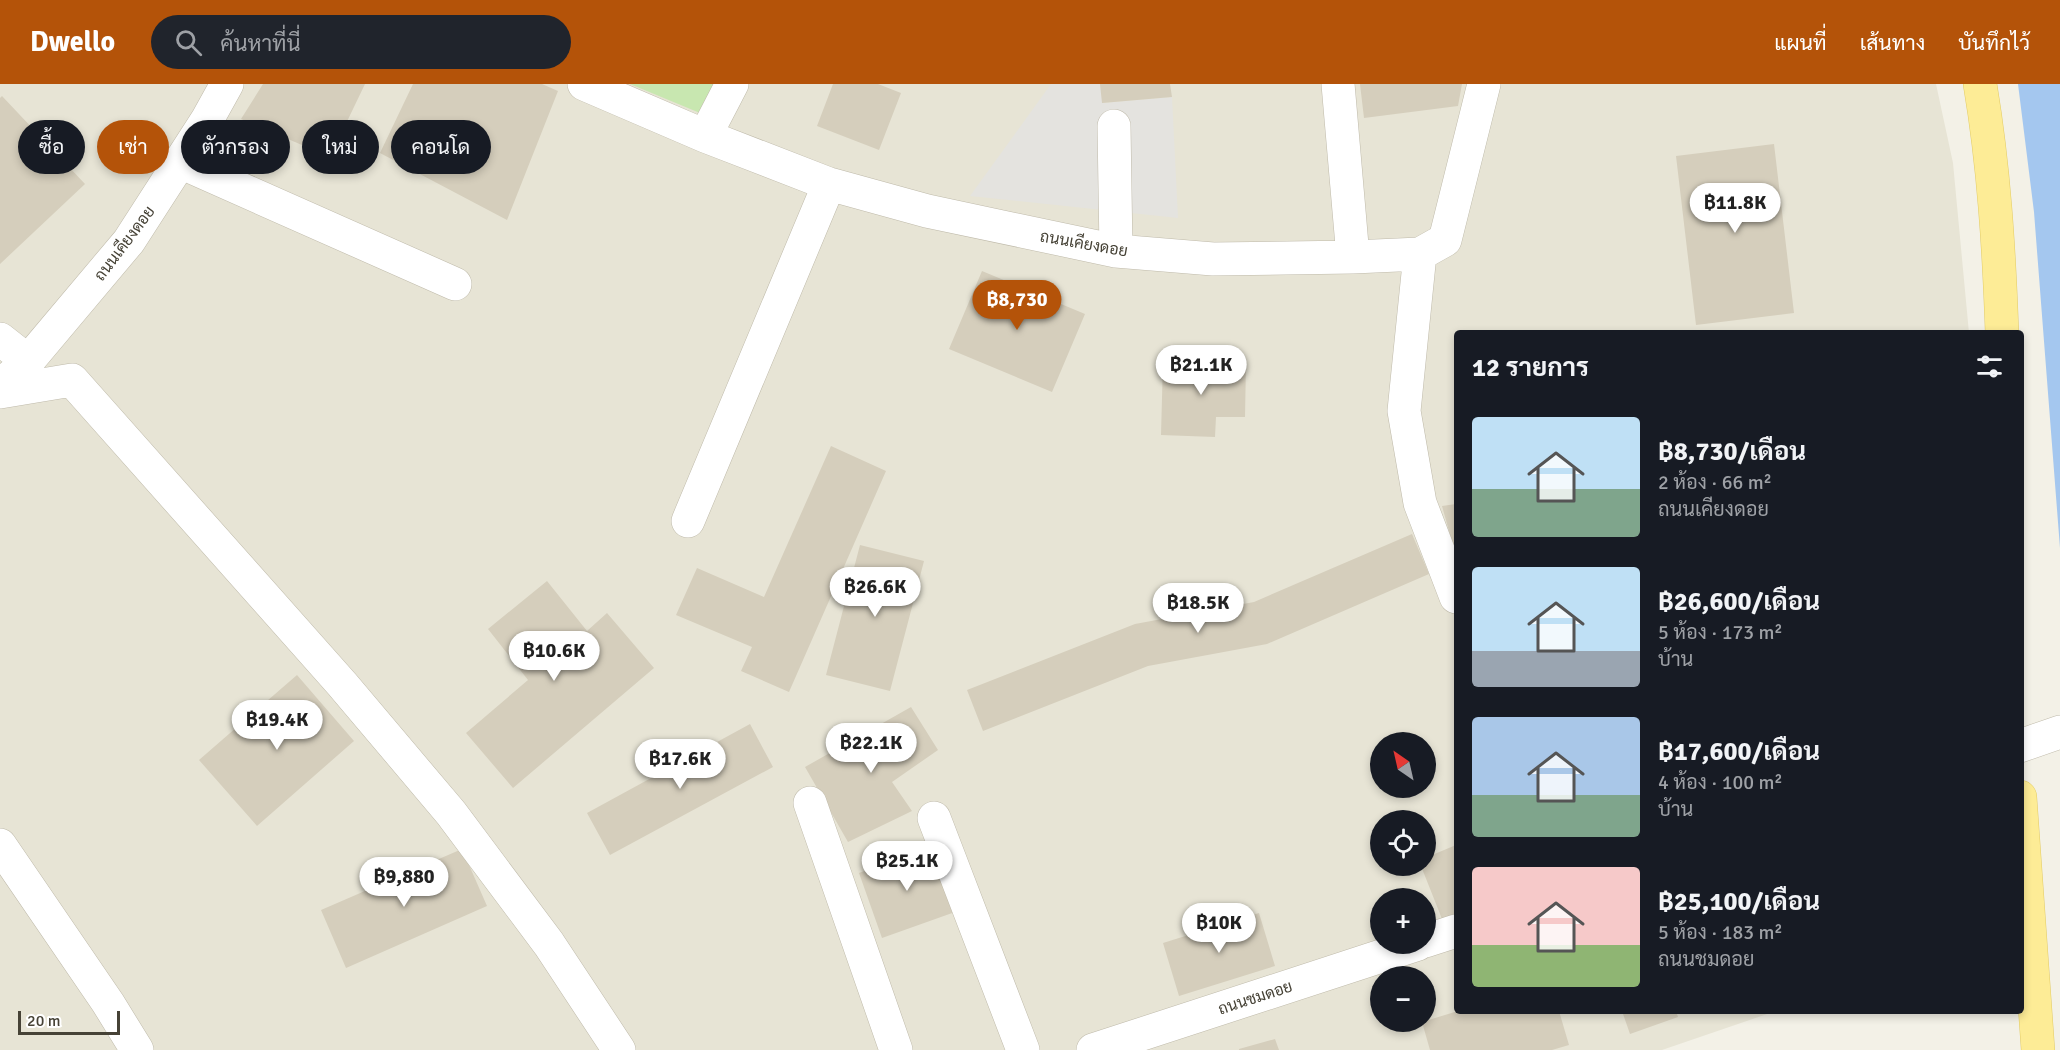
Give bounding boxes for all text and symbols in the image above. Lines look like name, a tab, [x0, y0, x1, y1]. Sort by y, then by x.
search box	[151, 15, 571, 69]
text: Dwello	[30, 25, 115, 59]
icon: search	[172, 26, 205, 59]
text: ค้นหาที่นี่	[220, 30, 301, 57]
text: แผนที่	[1774, 30, 1827, 56]
text: เส้นทาง	[1860, 30, 1925, 56]
text: บันทึกไว้	[1958, 30, 2030, 56]
chip: ซื้อ	[18, 120, 85, 174]
chip: เช่า	[97, 120, 169, 174]
chip: ตัวกรอง	[181, 120, 290, 174]
chip: ใหม่	[302, 120, 379, 174]
chip: คอนโด	[391, 120, 491, 174]
pin: ฿11.8K	[1686, 183, 1784, 234]
text: ฿11.8K	[1704, 190, 1766, 215]
street label: ถนนเคียงดอย	[89, 201, 159, 285]
street label: ถนนเคียงดอย	[1038, 224, 1130, 262]
pin: ฿8,730	[968, 280, 1066, 331]
text: ฿8,730	[986, 287, 1048, 312]
pin: ฿21.1K	[1152, 345, 1250, 396]
icon: filters	[1973, 350, 2006, 383]
text: ฿21.1K	[1170, 352, 1232, 377]
text: 12 รายการ	[1472, 352, 1589, 384]
text: ฿8,730/เดือน	[1658, 436, 1806, 468]
icon: home	[1520, 441, 1592, 513]
text: 2 ห้อง · 66 m²	[1658, 470, 1772, 495]
text: ถนนเคียงดอย	[1658, 497, 1769, 522]
pin: ฿26.6K	[826, 567, 924, 618]
text: ฿26.6K	[844, 574, 906, 599]
pin: ฿18.5K	[1149, 583, 1247, 634]
text: ฿26,600/เดือน	[1658, 586, 1820, 618]
text: ฿18.5K	[1167, 590, 1229, 615]
icon: home	[1520, 591, 1592, 663]
text: 5 ห้อง · 173 m²	[1658, 620, 1783, 645]
pin: ฿10.6K	[505, 631, 603, 682]
text: ฿10.6K	[523, 638, 585, 663]
text: บ้าน	[1658, 647, 1693, 672]
pin: ฿19.4K	[228, 700, 326, 751]
text: ฿19.4K	[246, 707, 308, 732]
pin: ฿22.1K	[822, 723, 920, 774]
text: ฿22.1K	[840, 730, 902, 755]
north arrow	[1370, 732, 1436, 798]
map controls	[1370, 732, 1436, 1032]
text: ฿17,600/เดือน	[1658, 736, 1820, 768]
pin: ฿17.6K	[631, 739, 729, 790]
icon: home	[1520, 741, 1592, 813]
text: ฿17.6K	[649, 746, 711, 771]
text: 4 ห้อง · 100 m²	[1658, 770, 1783, 795]
text: บ้าน	[1658, 797, 1693, 822]
button: locate	[1370, 810, 1436, 876]
pin: ฿25.1K	[858, 841, 956, 892]
text: ฿25.1K	[876, 848, 938, 873]
pin: ฿9,880	[355, 857, 453, 908]
text: ฿9,880	[373, 864, 435, 889]
text: ฿25,100/เดือน	[1658, 886, 1820, 918]
button: +	[1370, 888, 1436, 954]
icon: home	[1520, 891, 1592, 963]
pin: ฿10K	[1183, 903, 1255, 954]
text: ฿10K	[1196, 910, 1242, 935]
text: 5 ห้อง · 183 m²	[1658, 920, 1783, 945]
text: ถนนชมดอย	[1658, 947, 1755, 972]
button: −	[1370, 966, 1436, 1032]
street label: ถนนชมดอย	[1215, 977, 1295, 1019]
scale bar	[18, 1008, 120, 1036]
text: 20 m	[27, 1011, 61, 1031]

